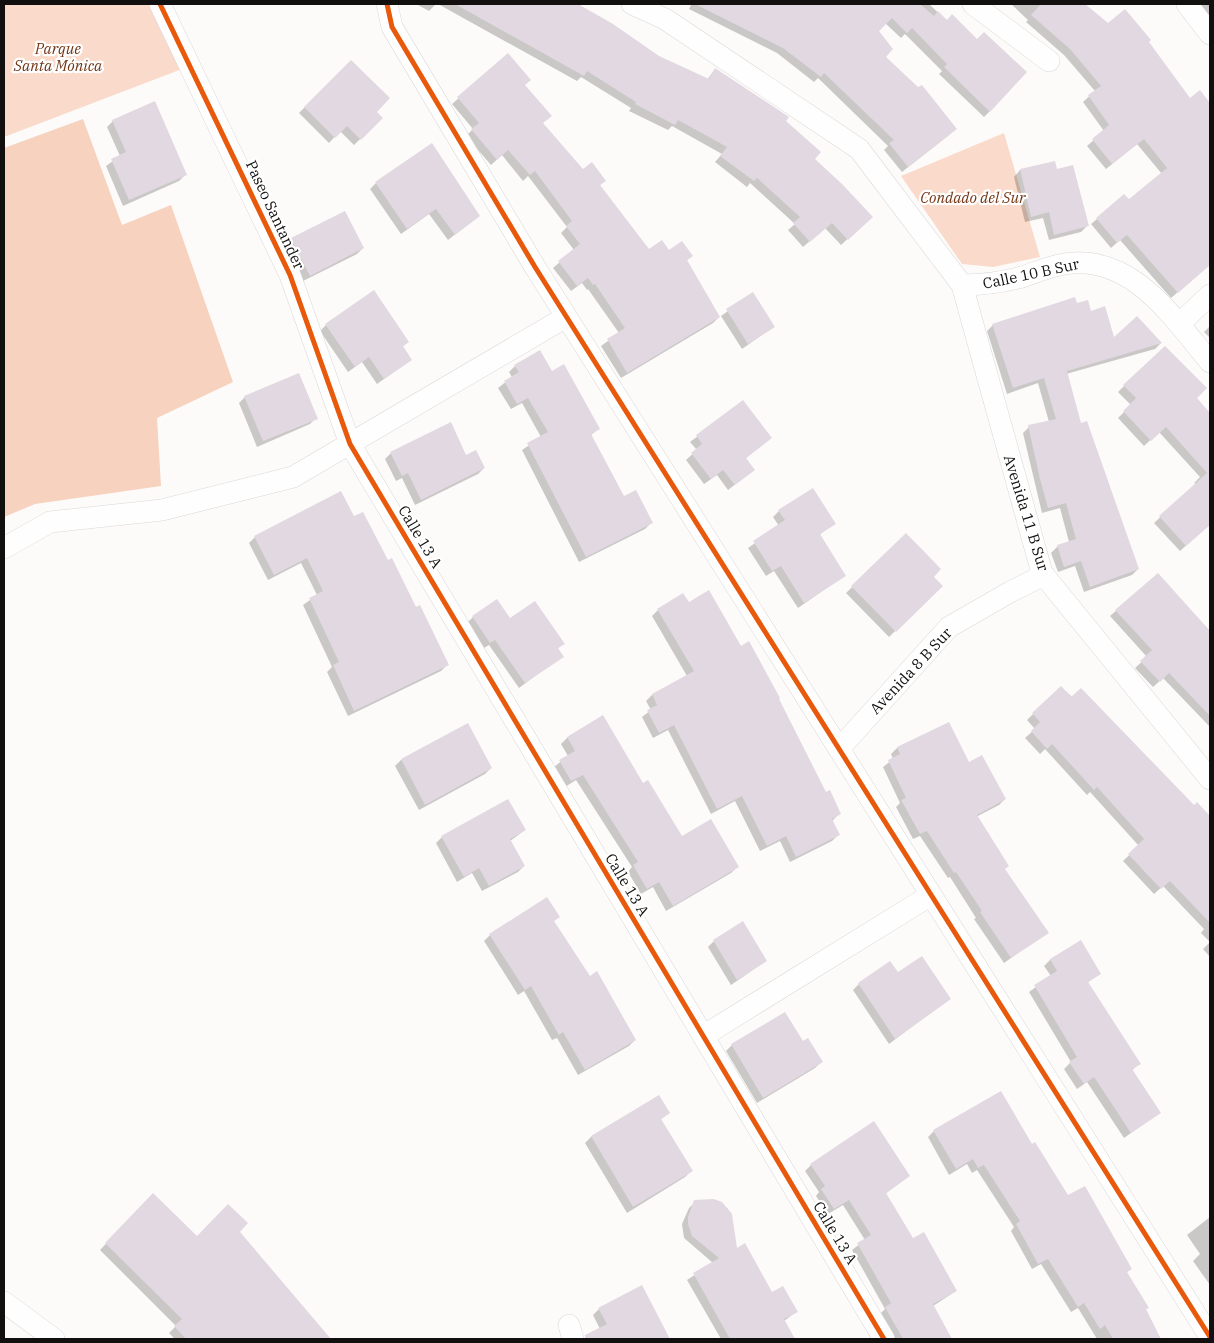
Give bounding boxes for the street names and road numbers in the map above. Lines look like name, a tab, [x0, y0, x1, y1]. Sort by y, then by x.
street label: Paseo Santander	[242, 157, 309, 273]
street label: Calle 10 B Sur	[981, 254, 1081, 293]
street label: Avenida 11 B Sur	[1000, 452, 1053, 574]
street label: Calle 13 A	[394, 502, 447, 572]
street label: Avenida 8 B Sur	[866, 623, 956, 718]
street label: Calle 13 A	[601, 850, 654, 920]
street label: Calle 13 A	[809, 1198, 862, 1268]

